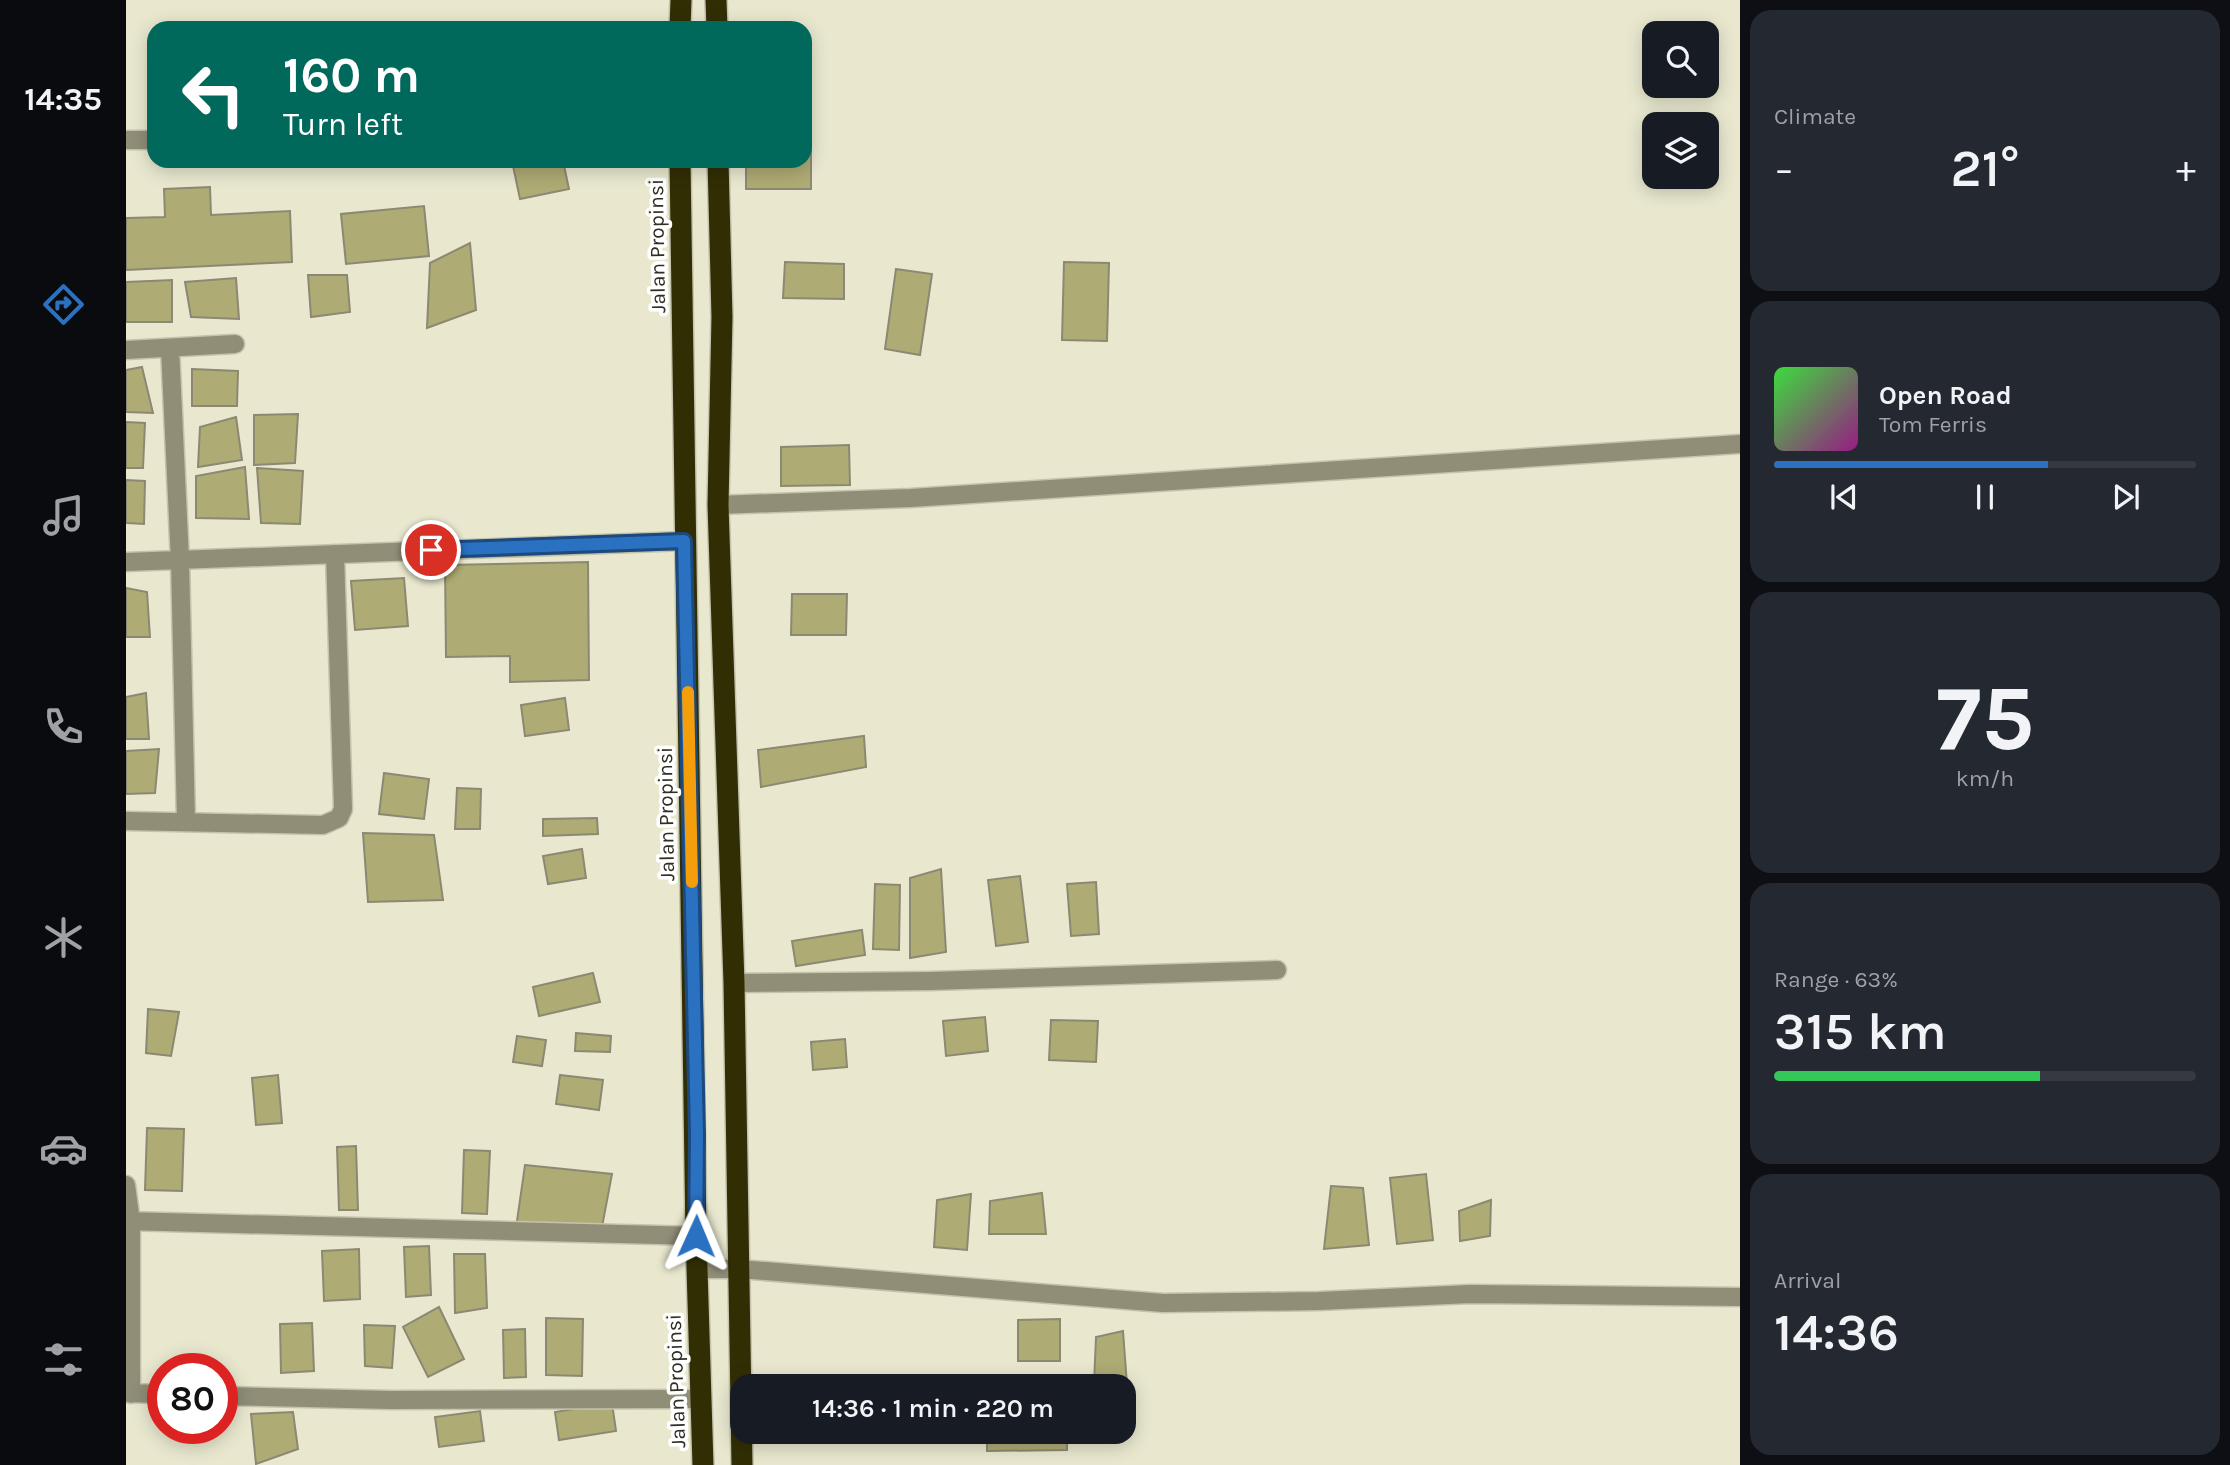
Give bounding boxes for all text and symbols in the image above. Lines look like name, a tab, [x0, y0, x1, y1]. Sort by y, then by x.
map controls	[1642, 21, 1719, 189]
button: search	[1642, 21, 1719, 98]
text: 160 m	[283, 47, 420, 104]
icon: left	[168, 49, 259, 140]
text: 14:35	[24, 81, 102, 118]
text: Climate	[1774, 103, 1856, 130]
text: Turn left	[283, 106, 403, 143]
button: layers	[1642, 112, 1719, 189]
text: 21°	[1951, 138, 2019, 199]
text: −	[1774, 147, 1794, 192]
text: +	[2176, 147, 2196, 192]
street label: Jalan Propinsi	[644, 179, 670, 313]
icon: directions	[39, 280, 88, 329]
text: Open Road	[1879, 380, 2012, 411]
text: Tom Ferris	[1879, 411, 1987, 438]
icon: previous	[1825, 478, 1863, 516]
icon: pause	[1966, 478, 2004, 516]
icon: next	[2107, 478, 2145, 516]
icon: music	[39, 491, 88, 540]
pin	[401, 520, 461, 580]
icon: arrive	[412, 531, 450, 569]
text: 75	[1936, 666, 2034, 772]
icon: phone	[39, 702, 88, 751]
street label: Jalan Propinsi	[653, 747, 679, 881]
text: km/h	[1956, 765, 2014, 792]
icon: climate	[39, 913, 88, 962]
text: Range · 63%	[1774, 966, 1898, 993]
text: 315 km	[1774, 1001, 1947, 1062]
icon: car	[39, 1124, 88, 1173]
position arrow	[659, 1199, 733, 1273]
text: Arrival	[1774, 1267, 1841, 1294]
text: 14:36	[1774, 1302, 1899, 1363]
street label: Jalan Propinsi	[662, 1313, 690, 1449]
icon: filters	[39, 1335, 88, 1384]
speed limit sign: 80	[147, 1353, 238, 1444]
text: 14:36 · 1 min · 220 m	[812, 1393, 1054, 1424]

